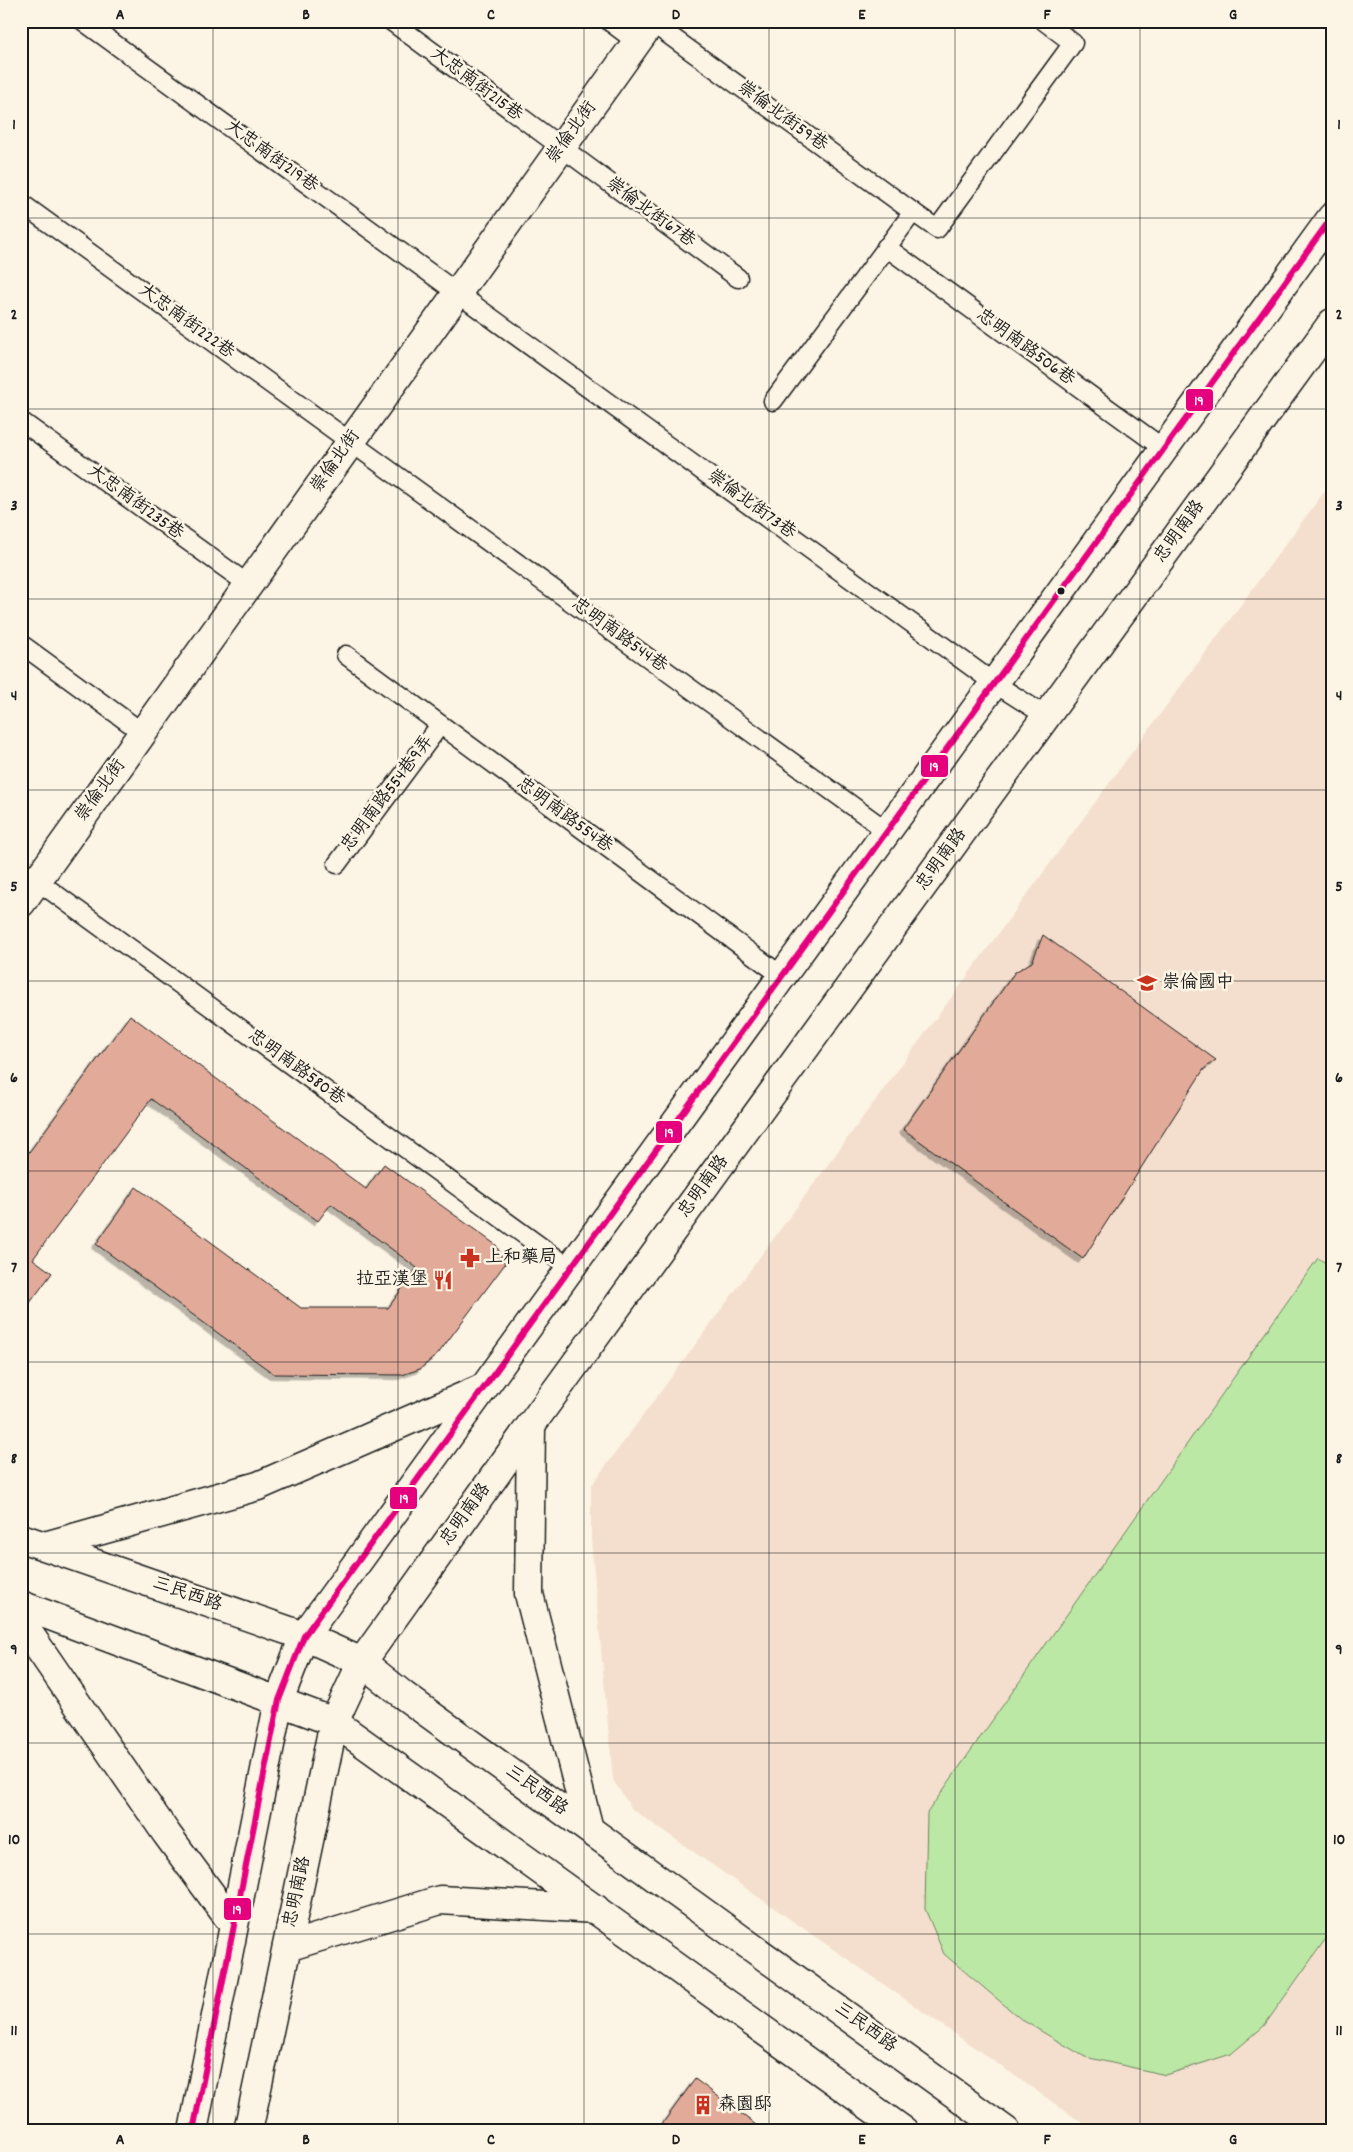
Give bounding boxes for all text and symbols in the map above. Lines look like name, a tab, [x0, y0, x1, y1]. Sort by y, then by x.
text: A	[116, 4, 125, 27]
text: B	[302, 4, 310, 27]
text: C	[487, 4, 495, 27]
text: D	[672, 4, 681, 27]
text: E	[858, 4, 866, 27]
text: F	[1043, 4, 1051, 27]
text: G	[1229, 4, 1237, 27]
street label: 大忠南街215巷	[424, 42, 528, 128]
street label: 崇倫北街59巷	[732, 76, 832, 158]
street label: 崇倫北街	[541, 97, 603, 169]
text: 1	[12, 114, 16, 137]
text: 1	[1337, 114, 1341, 137]
street label: 大忠南街219巷	[219, 115, 323, 199]
street label: 崇倫北街67巷	[600, 172, 700, 254]
street label: 大忠南街222巷	[133, 278, 239, 366]
text: 2	[11, 304, 18, 327]
street label: 忠明南路506巷	[970, 304, 1080, 392]
text: 2	[1336, 304, 1343, 327]
line badge: 19	[1185, 388, 1214, 412]
text: 19	[1194, 392, 1204, 412]
street label: 崇倫北街	[305, 425, 367, 499]
street label: 大忠南街235巷	[81, 459, 189, 547]
street label: 崇倫北街73巷	[701, 464, 801, 546]
text: 3	[10, 495, 18, 518]
text: 3	[1335, 495, 1343, 518]
street label: 忠明南路	[1149, 496, 1211, 568]
unlabelled marker	[1056, 586, 1066, 596]
street label: 忠明南路544巷	[566, 593, 672, 679]
text: 4	[11, 685, 17, 708]
text: 4	[1336, 685, 1342, 708]
street label: 忠明南路554巷9弄	[336, 730, 440, 858]
line badge: 19	[920, 754, 949, 778]
street label: 崇倫北街	[70, 755, 132, 827]
text: 19	[929, 758, 939, 778]
street label: 忠明南路554巷	[510, 772, 618, 860]
street label: 忠明南路	[911, 824, 973, 896]
text: 5	[10, 876, 18, 899]
text: 5	[1335, 876, 1343, 899]
place label: 崇倫國中	[1162, 971, 1234, 996]
school or university icon: 崇倫國中	[1136, 972, 1158, 994]
street label: 忠明南路580巷	[242, 1024, 350, 1112]
text: 6	[10, 1067, 18, 1090]
text: 6	[1335, 1067, 1343, 1090]
line badge: 19	[655, 1120, 683, 1144]
text: 19	[664, 1124, 674, 1144]
street label: 忠明南路	[673, 1151, 735, 1223]
place label: 上和藥局	[485, 1246, 557, 1271]
pharmacy icon: 上和藥局	[459, 1247, 481, 1269]
text: 7	[11, 1257, 17, 1280]
text: 7	[1336, 1257, 1342, 1280]
place label: 拉亞漢堡	[356, 1268, 428, 1293]
restaurant icon: 拉亞漢堡	[432, 1269, 454, 1291]
text: 8	[11, 1448, 18, 1471]
text: 8	[1336, 1448, 1343, 1471]
street label: 忠明南路	[435, 1479, 497, 1551]
line badge: 19	[389, 1486, 418, 1510]
text: 19	[399, 1490, 409, 1510]
street label: 三民西路	[149, 1571, 225, 1619]
text: 9	[10, 1639, 18, 1662]
text: 9	[1335, 1639, 1343, 1662]
street label: 三民西路	[500, 1760, 572, 1822]
text: 10	[8, 1829, 20, 1852]
text: 10	[1333, 1829, 1345, 1852]
street label: 忠明南路	[278, 1854, 318, 1930]
line badge: 19	[223, 1897, 252, 1921]
text: 19	[232, 1901, 242, 1921]
street label: 三民西路	[829, 1997, 901, 2059]
text: 11	[10, 2020, 18, 2043]
text: 11	[1335, 2020, 1343, 2043]
place label: 森園邸	[718, 2093, 772, 2118]
building icon: 森園邸	[692, 2094, 714, 2116]
text: A	[116, 2129, 125, 2152]
text: B	[302, 2129, 310, 2152]
text: C	[487, 2129, 495, 2152]
text: D	[672, 2129, 681, 2152]
text: E	[858, 2129, 866, 2152]
text: F	[1043, 2129, 1051, 2152]
text: G	[1229, 2129, 1237, 2152]

